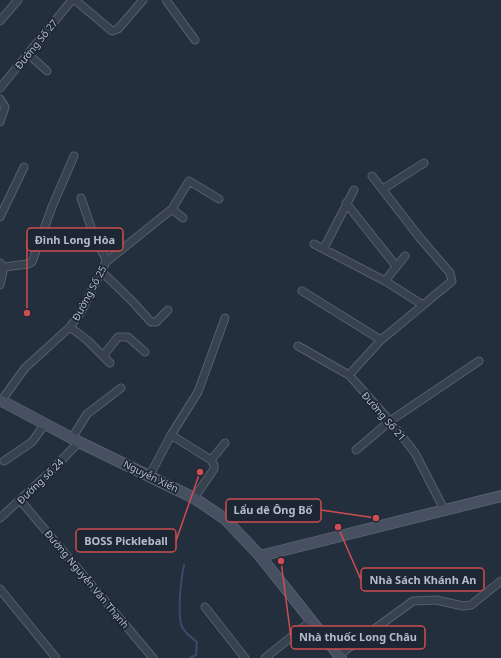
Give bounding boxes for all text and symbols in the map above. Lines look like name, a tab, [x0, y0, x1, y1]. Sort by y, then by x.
street label: Đường Số 27	[11, 16, 61, 72]
callout: Đình Long Hòa	[27, 228, 123, 251]
text: Đình Long Hòa	[35, 232, 115, 247]
street label: Đường Số 25	[69, 263, 110, 323]
street label: Đường Số 21	[359, 388, 409, 444]
street label: Đường số 24	[14, 455, 67, 507]
street label: Nguyễn Xiển	[121, 457, 181, 495]
callout: Lẩu dê Ông Bố	[226, 499, 321, 522]
text: Lẩu dê Ông Bố	[234, 502, 313, 517]
street label: Đường Nguyễn Văn Thạnh	[42, 527, 132, 631]
callout: BOSS Pickleball	[76, 529, 176, 552]
text: BOSS Pickleball	[84, 533, 168, 548]
callout: Nhà Sách Khánh An	[361, 568, 484, 591]
text: Nhà Sách Khánh An	[370, 572, 476, 587]
callout: Nhà thuốc Long Châu	[291, 626, 425, 649]
text: Nhà thuốc Long Châu	[299, 629, 417, 644]

